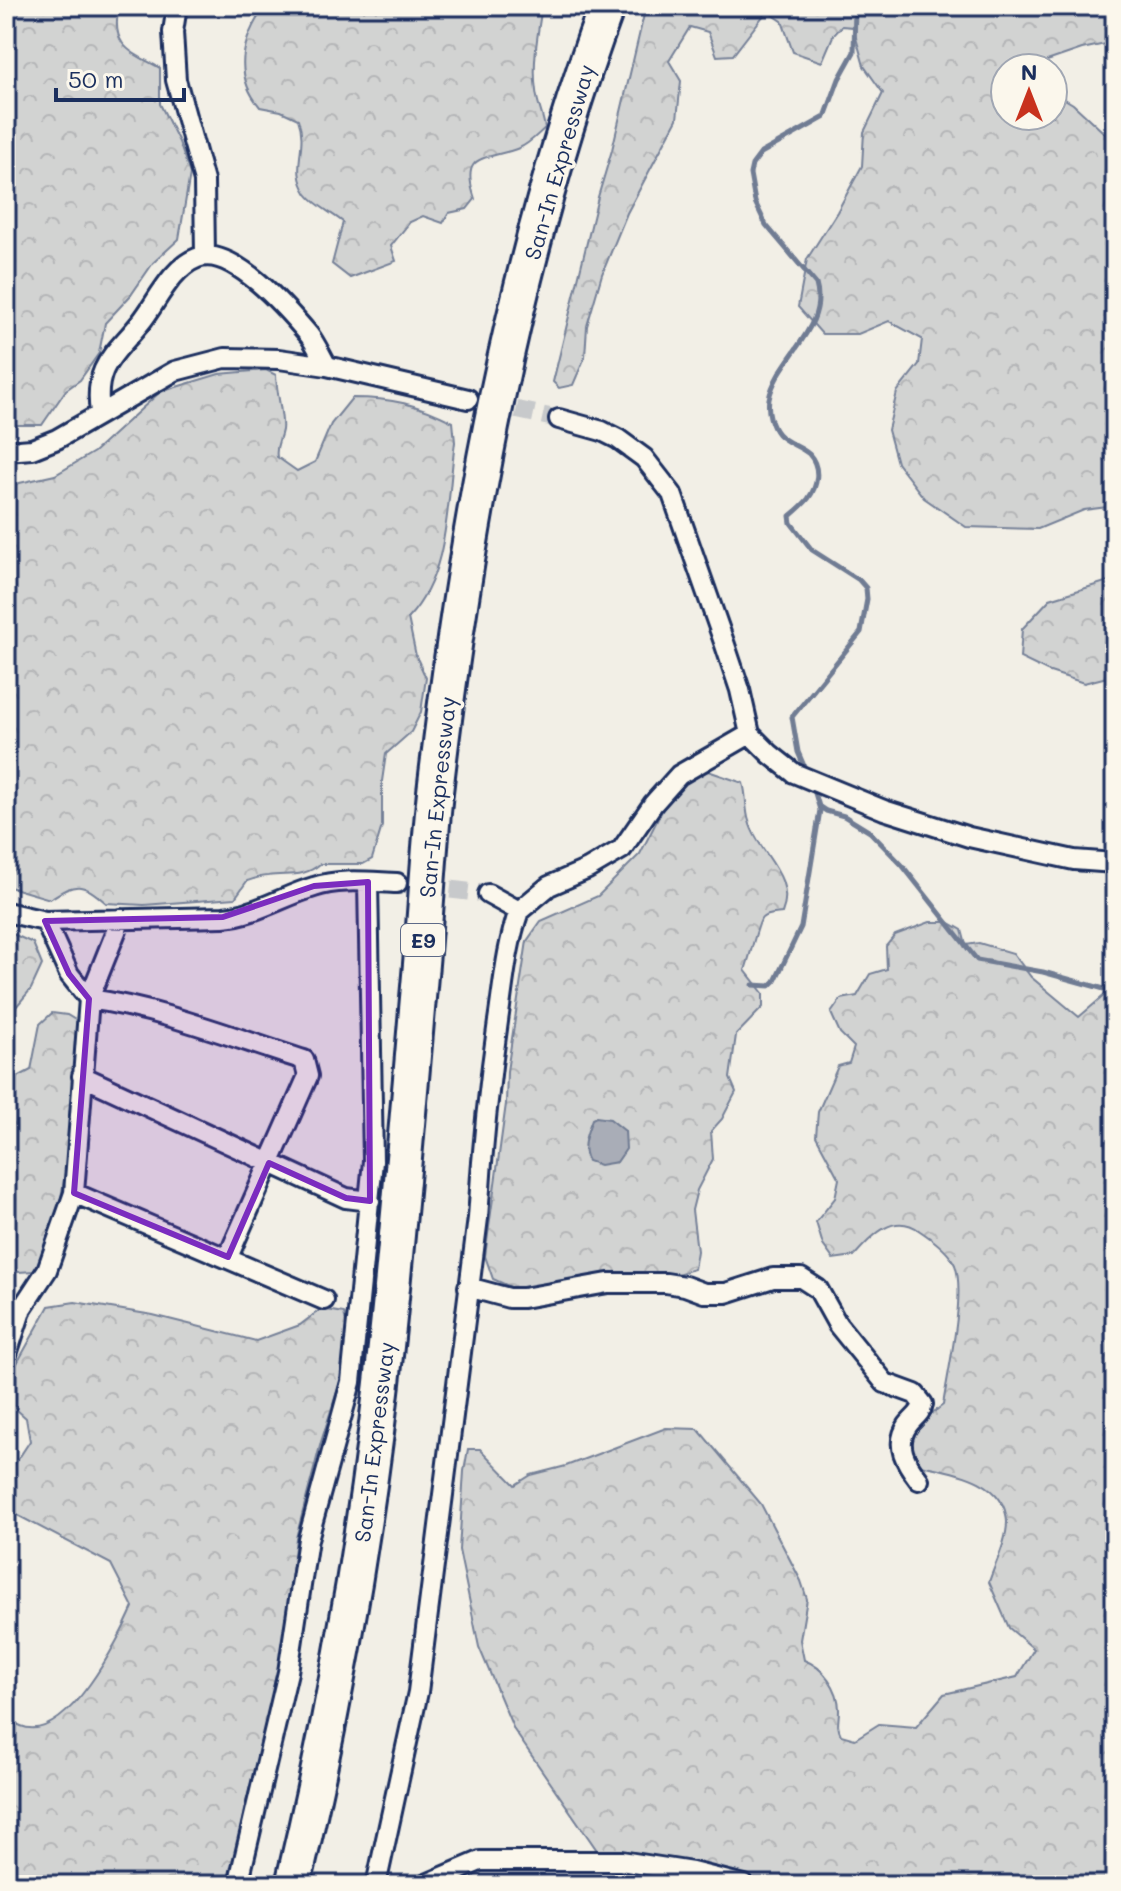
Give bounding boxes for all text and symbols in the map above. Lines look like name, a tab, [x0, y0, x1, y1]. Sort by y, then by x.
scale bar	[56, 52, 184, 102]
north arrow	[989, 52, 1069, 132]
text: N	[1021, 57, 1037, 86]
street label: San-In Expressway	[517, 61, 601, 263]
text: 50 m	[68, 63, 124, 94]
street label: San-In Expressway	[412, 695, 462, 899]
road number: E9	[401, 924, 445, 956]
street label: San-In Expressway	[347, 1340, 401, 1544]

